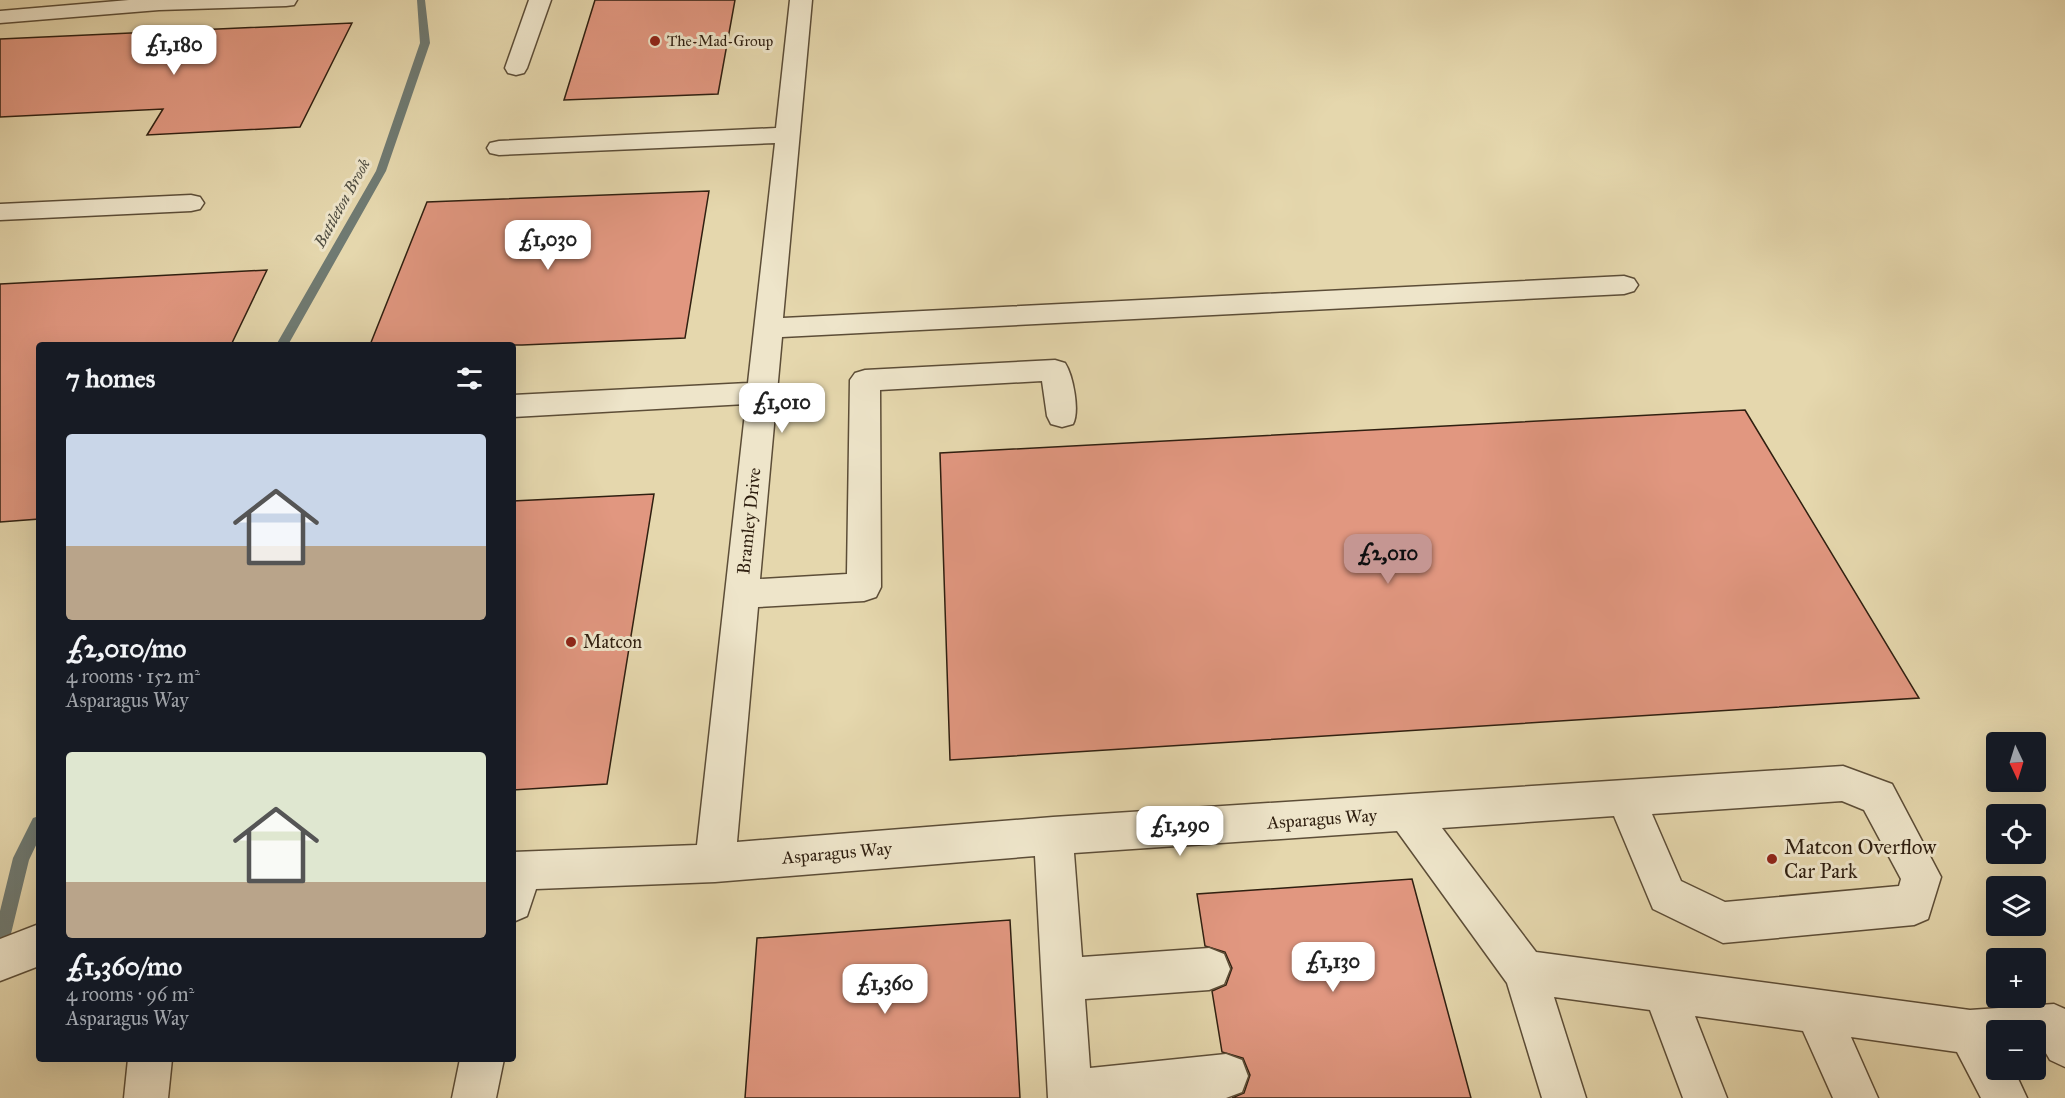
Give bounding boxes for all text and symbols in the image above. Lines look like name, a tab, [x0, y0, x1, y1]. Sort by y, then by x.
pin: £1,180	[125, 25, 223, 76]
text: £1,180	[145, 32, 203, 56]
place label: The-Mad-Group	[667, 32, 773, 50]
marker: The-Mad-Group	[648, 34, 662, 48]
water label: Battleton Brook	[309, 156, 374, 251]
pin: £1,030	[499, 220, 597, 271]
text: £1,030	[519, 227, 577, 251]
text: 7 homes	[66, 362, 155, 394]
icon: filters	[453, 362, 486, 395]
pin: £1,010	[733, 383, 831, 434]
text: £1,010	[753, 390, 811, 414]
street label: Bramley Drive	[732, 466, 766, 576]
icon: home	[222, 473, 330, 581]
pin: £2,010	[1339, 534, 1437, 585]
text: £2,010	[1358, 541, 1418, 565]
place label: Matcon	[583, 631, 642, 653]
text: £2,010/mo	[66, 632, 186, 664]
marker: Matcon	[564, 635, 578, 649]
text: 4 rooms · 152 m²	[66, 664, 200, 688]
text: Asparagus Way	[66, 688, 189, 712]
north arrow	[1986, 732, 2046, 792]
map controls	[1986, 732, 2046, 1080]
icon: home	[222, 791, 330, 899]
street label: Asparagus Way	[1265, 804, 1378, 835]
button: locate	[1986, 804, 2046, 864]
pin: £1,290	[1131, 806, 1229, 857]
text: £1,290	[1150, 813, 1210, 837]
place label: Matcon Overflow Car Park	[1784, 834, 1936, 884]
street label: Asparagus Way	[780, 837, 894, 870]
marker: Matcon Overflow Car Park	[1765, 852, 1779, 866]
button: layers	[1986, 876, 2046, 936]
pin: £1,130	[1284, 942, 1382, 993]
button: +	[1986, 948, 2046, 1008]
text: £1,130	[1306, 949, 1360, 973]
text: £1,360/mo	[66, 950, 182, 982]
pin: £1,360	[836, 964, 934, 1015]
text: £1,360	[857, 971, 913, 995]
text: 4 rooms · 96 m²	[66, 982, 194, 1006]
text: Asparagus Way	[66, 1006, 189, 1030]
button: −	[1986, 1020, 2046, 1080]

